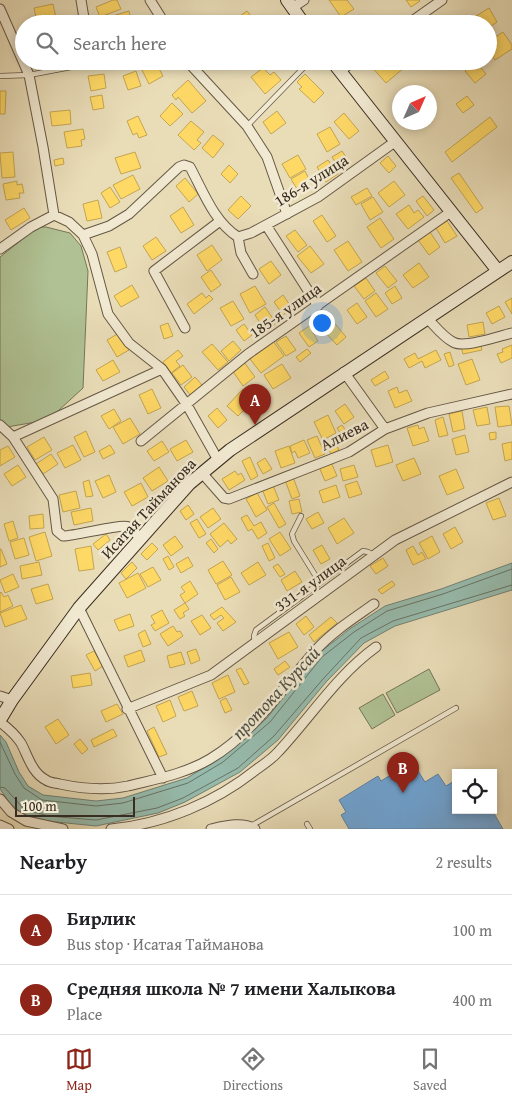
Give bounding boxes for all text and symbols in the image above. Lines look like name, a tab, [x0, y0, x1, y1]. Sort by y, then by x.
search box	[15, 15, 497, 70]
icon: search	[33, 29, 61, 57]
text: Search here	[73, 29, 167, 57]
north arrow	[392, 85, 437, 130]
street label: 186-я улица	[269, 148, 353, 212]
street label: 185-я улица	[244, 276, 326, 344]
your location	[309, 310, 335, 336]
pin: A	[239, 384, 271, 425]
street label: Алиева	[316, 412, 372, 456]
street label: Исатая Тайманова	[95, 452, 202, 564]
street label: 331-я улица	[269, 549, 351, 617]
water label: протока Курсай	[225, 640, 326, 745]
pin: B	[387, 752, 419, 793]
map controls	[452, 769, 497, 814]
button: locate	[452, 769, 497, 814]
scale bar	[15, 794, 135, 817]
text: 100 m	[22, 796, 57, 816]
text: Nearby	[20, 846, 87, 877]
text: 2 results	[435, 850, 492, 874]
text: Бирлик	[67, 904, 135, 932]
text: A	[31, 918, 41, 942]
text: 100 m	[452, 918, 492, 942]
text: Bus stop · Исатая Тайманова	[67, 932, 264, 956]
text: Средняя школа № 7 имени Халыкова	[67, 974, 396, 1002]
text: B	[31, 988, 41, 1012]
text: 400 m	[452, 988, 492, 1012]
text: Place	[67, 1002, 102, 1026]
tab: Map	[65, 1045, 93, 1095]
tab: Directions	[223, 1045, 283, 1095]
tab: Saved	[413, 1045, 447, 1095]

